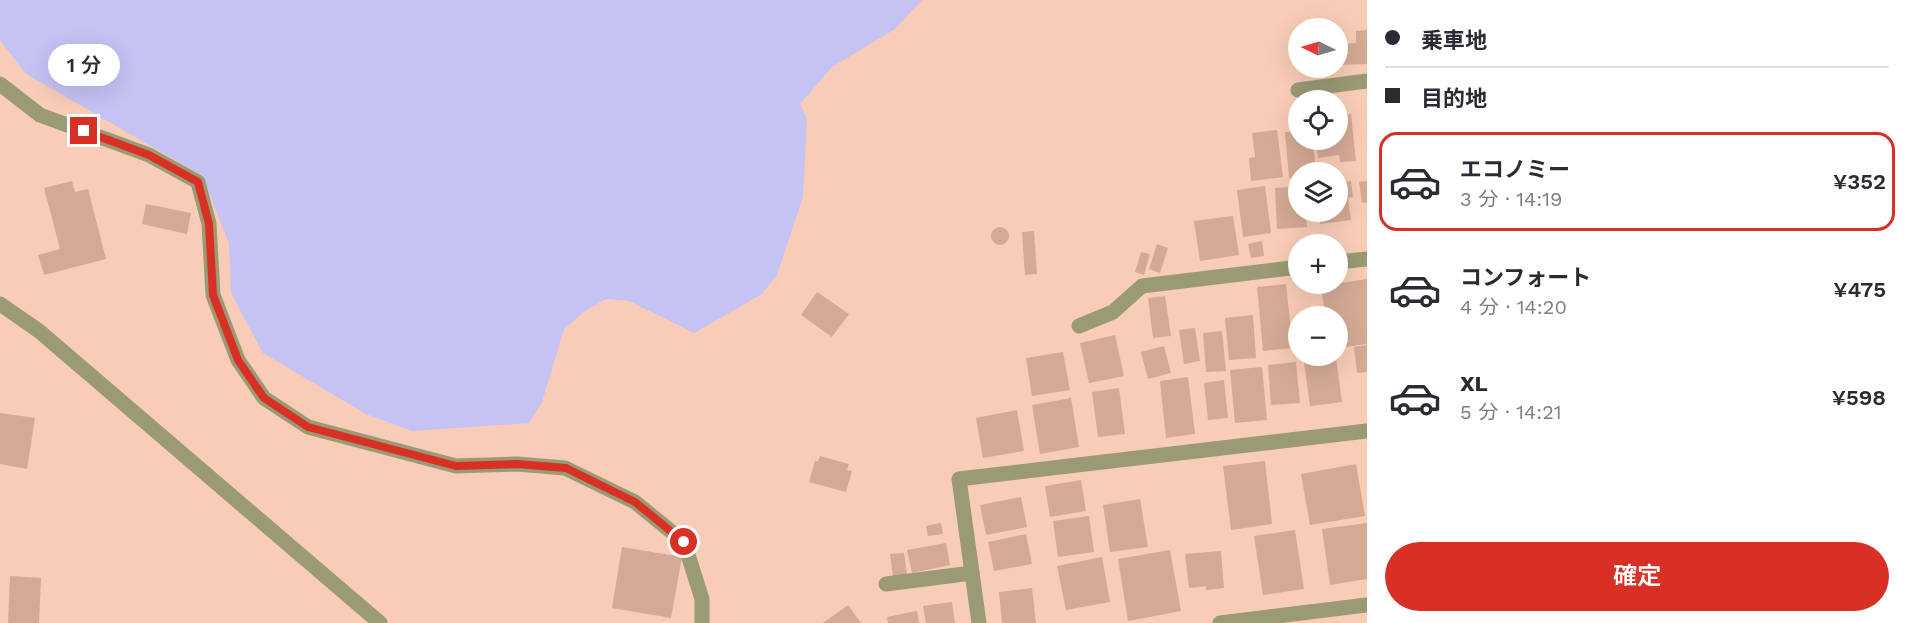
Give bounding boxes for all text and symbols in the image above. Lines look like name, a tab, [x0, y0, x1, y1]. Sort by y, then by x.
north arrow	[1288, 18, 1348, 78]
map controls	[1288, 18, 1348, 366]
text: 乗車地	[1421, 28, 1487, 53]
callout: 1 分	[48, 44, 120, 86]
text: 1 分	[67, 53, 101, 77]
text: 目的地	[1421, 86, 1487, 111]
button: locate	[1288, 90, 1348, 150]
route end	[70, 117, 97, 144]
icon: car	[1388, 155, 1442, 209]
text: エコノミー	[1460, 157, 1570, 182]
button: layers	[1288, 162, 1348, 222]
text: ¥352	[1833, 169, 1886, 194]
text: 3 分 · 14:19	[1460, 187, 1562, 211]
button: +	[1288, 234, 1348, 294]
icon: car	[1388, 263, 1442, 317]
text: コンフォート	[1460, 265, 1591, 290]
text: ¥475	[1833, 277, 1886, 302]
text: 4 分 · 14:20	[1460, 295, 1567, 319]
button: −	[1288, 306, 1348, 366]
icon: car	[1388, 371, 1442, 425]
text: XL	[1460, 371, 1488, 396]
text: ¥598	[1832, 385, 1886, 410]
text: 5 分 · 14:21	[1460, 400, 1562, 424]
route start	[670, 528, 697, 555]
button: 確定	[1385, 542, 1889, 611]

